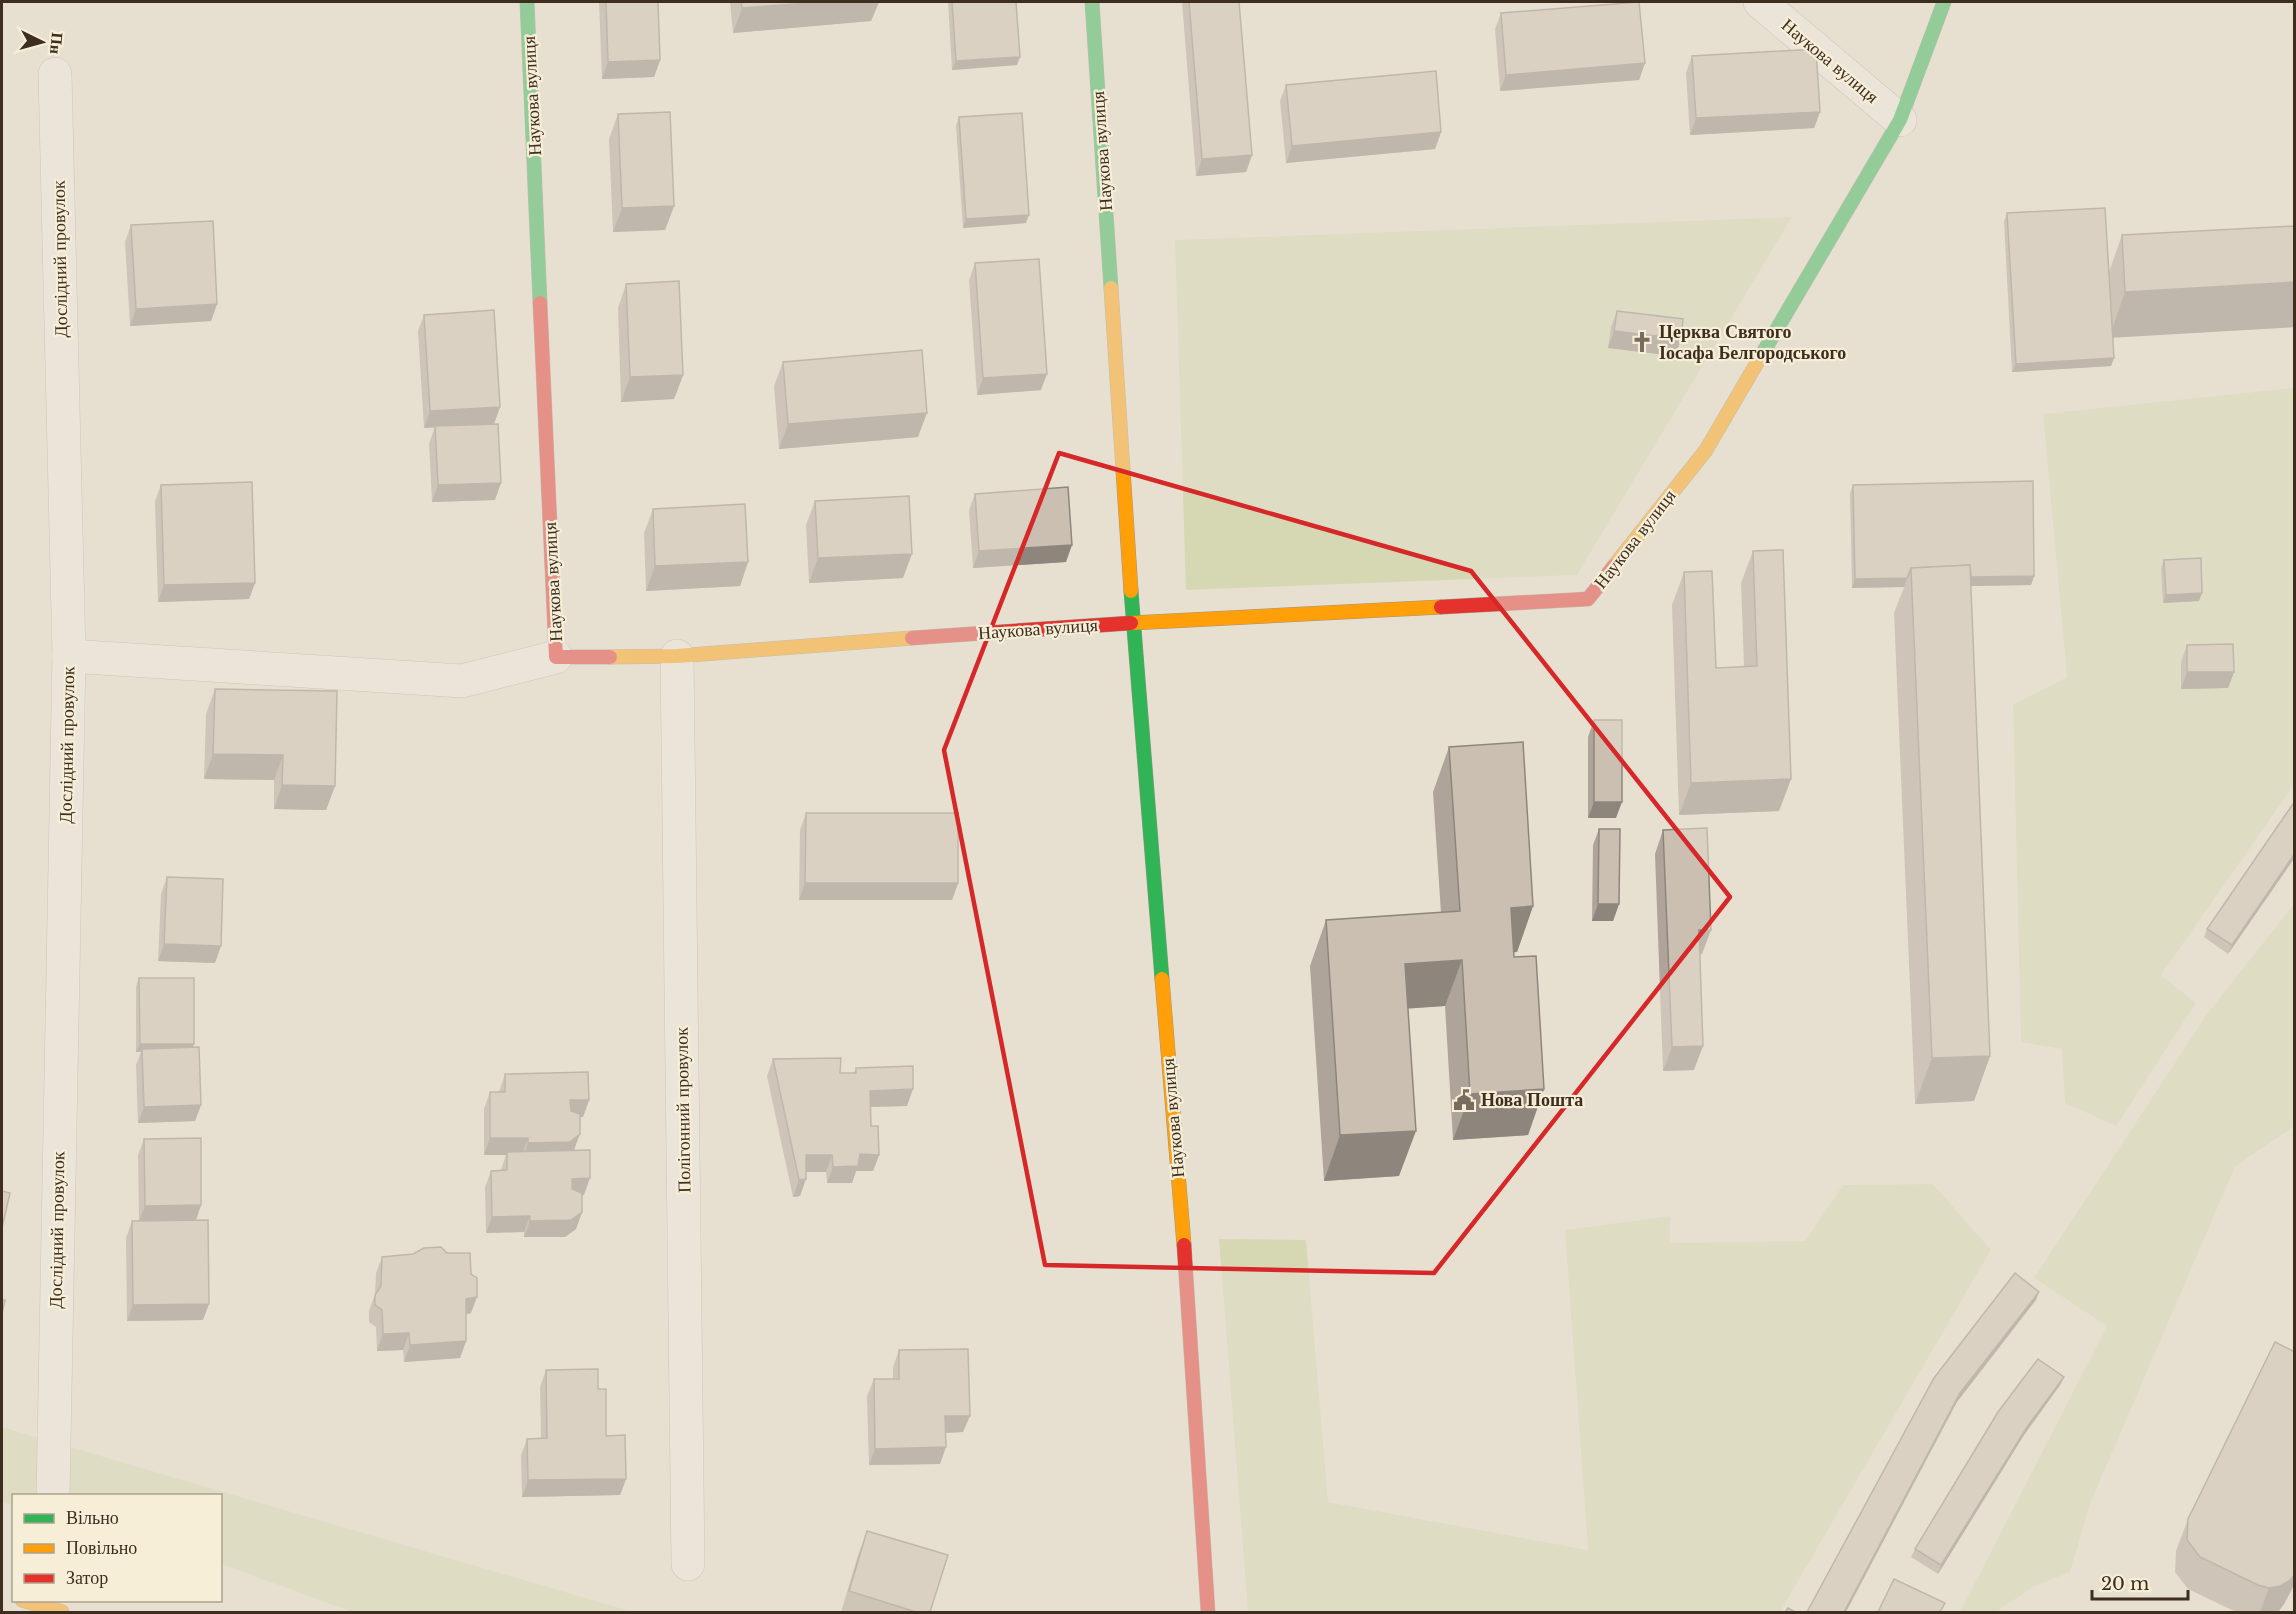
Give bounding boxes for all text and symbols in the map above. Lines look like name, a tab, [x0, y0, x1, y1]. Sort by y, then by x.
north arrow	[12, 12, 72, 72]
street label: Наукова вулиця	[1777, 14, 1883, 108]
text: Пн	[46, 32, 68, 55]
street label: Наукова вулиця	[518, 36, 546, 156]
street label: Наукова вулиця	[1087, 90, 1117, 212]
street label: Дослідний провулок	[48, 180, 72, 338]
place label: Церква Святого Іосафа Белгородського	[1659, 321, 1846, 364]
church icon: Церква Святого Іосафа Белгородського	[1630, 330, 1654, 354]
street label: Наукова вулиця	[1589, 485, 1681, 593]
street label: Наукова вулиця	[539, 522, 567, 642]
street label: Наукова вулиця	[977, 614, 1099, 644]
street label: Дослідний провулок	[55, 666, 79, 824]
street label: Полігонний провулок	[671, 1027, 695, 1193]
street label: Наукова вулиця	[1157, 1057, 1189, 1179]
public building icon: Нова Пошта	[1452, 1088, 1476, 1112]
place label: Нова Пошта	[1481, 1089, 1583, 1111]
street label: Дослідний провулок	[45, 1151, 69, 1309]
legend	[12, 1494, 222, 1602]
text: Вільно	[66, 1507, 119, 1529]
text: Повільно	[66, 1537, 137, 1559]
scale bar	[2092, 1563, 2188, 1601]
text: Затор	[66, 1567, 108, 1589]
text: 20 m	[2101, 1573, 2149, 1595]

